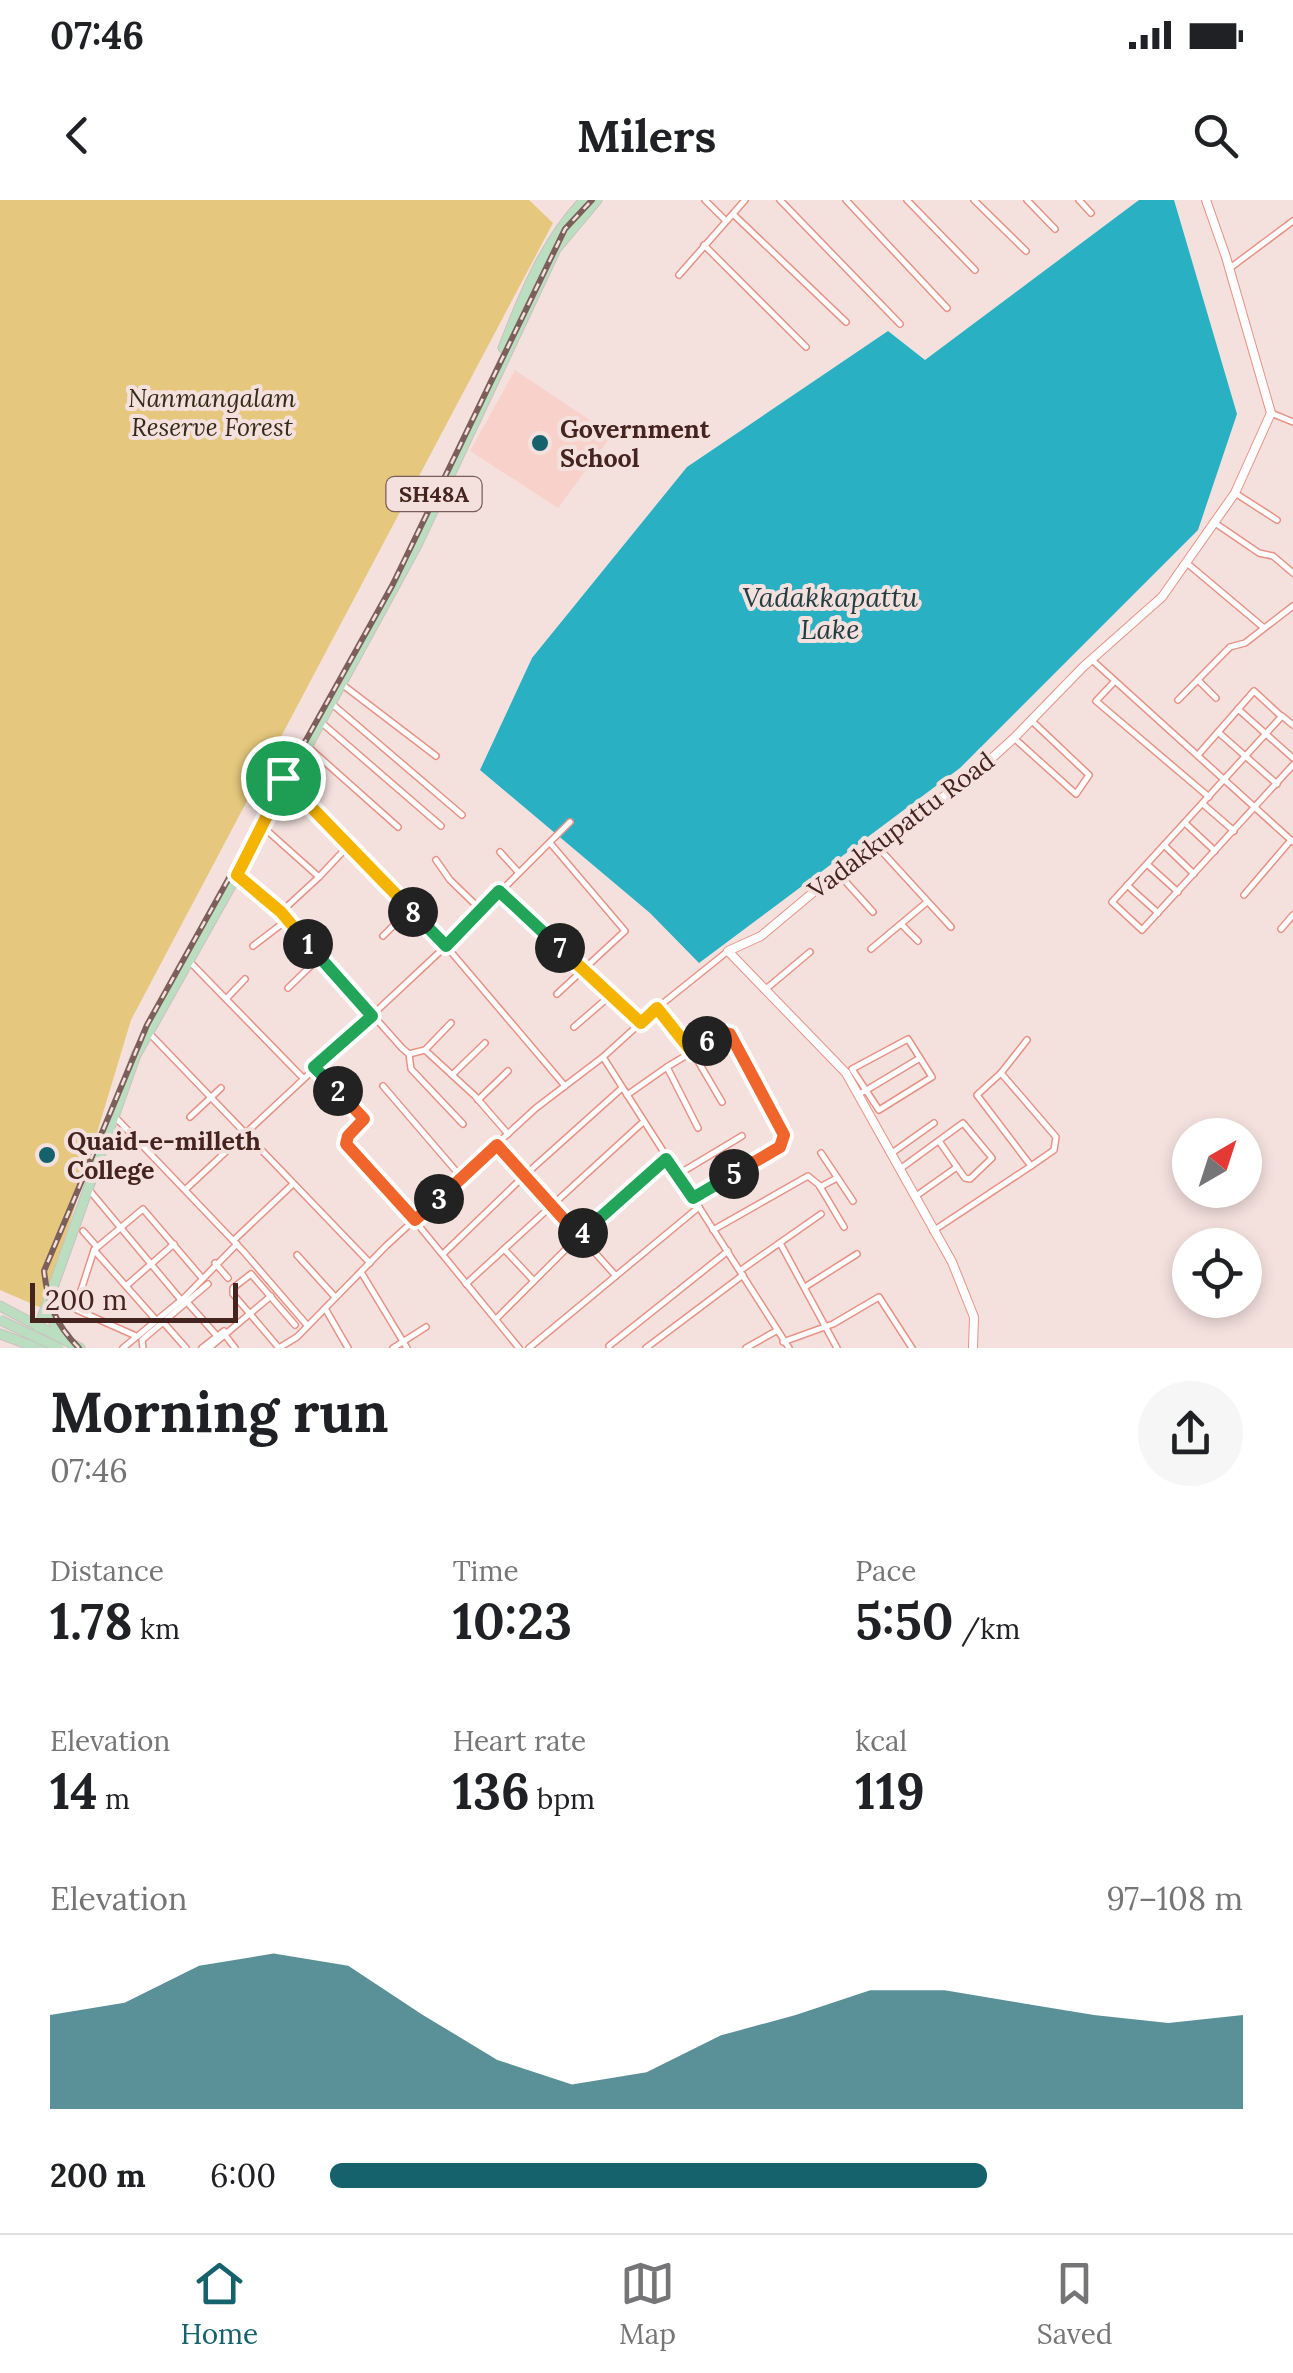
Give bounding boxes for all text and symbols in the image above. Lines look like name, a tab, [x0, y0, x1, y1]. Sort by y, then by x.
text: 07:46	[50, 11, 144, 59]
text: Milers	[577, 107, 716, 164]
icon: back	[50, 108, 105, 163]
icon: search	[1188, 108, 1243, 163]
park label: Nanmangalam Reserve Forest	[128, 382, 296, 443]
place label: Government School	[560, 413, 711, 474]
marker: Government School	[529, 432, 551, 454]
road number: SH48A	[386, 477, 482, 511]
water label: Vadakkapattu Lake	[742, 579, 918, 647]
pin	[241, 736, 326, 821]
street label: Vadakkupattu Road	[801, 744, 1001, 906]
icon: arrive	[256, 751, 311, 806]
pin: 8	[388, 887, 438, 937]
text: 8	[405, 894, 421, 930]
pin: 1	[283, 919, 333, 969]
pin: 7	[535, 923, 585, 973]
text: 1	[302, 926, 314, 962]
text: 7	[553, 930, 567, 966]
pin: 6	[682, 1016, 732, 1066]
text: 6	[699, 1023, 715, 1059]
pin: 2	[313, 1066, 363, 1116]
text: 2	[331, 1073, 345, 1109]
north arrow	[1172, 1118, 1262, 1208]
map controls	[1172, 1118, 1262, 1318]
place label: Quaid-e-milleth College	[67, 1125, 261, 1186]
marker: Quaid-e-milleth College	[36, 1144, 58, 1166]
pin: 5	[709, 1149, 759, 1199]
text: 5	[726, 1156, 742, 1192]
pin: 3	[414, 1174, 464, 1224]
text: 3	[431, 1181, 447, 1217]
pin: 4	[558, 1208, 608, 1258]
text: 4	[575, 1215, 591, 1251]
button: locate	[1172, 1228, 1262, 1318]
scale bar	[30, 1278, 238, 1322]
text: 200 m	[45, 1282, 127, 1318]
text: Morning run	[50, 1377, 388, 1447]
button: share	[1138, 1381, 1243, 1486]
text: 07:46	[50, 1450, 128, 1491]
text: Distance	[50, 1553, 164, 1589]
text: Time	[453, 1553, 519, 1589]
text: Pace	[855, 1553, 916, 1589]
text: 1.78	[50, 1589, 133, 1653]
text: 10:23	[453, 1589, 572, 1653]
text: 5:50	[855, 1589, 954, 1653]
text: km	[133, 1611, 180, 1647]
text: /km	[954, 1611, 1020, 1647]
text: Elevation	[50, 1723, 170, 1759]
text: Heart rate	[453, 1723, 586, 1759]
text: kcal	[855, 1723, 907, 1759]
text: 14	[50, 1759, 98, 1823]
text: 136	[453, 1759, 530, 1823]
text: 119	[855, 1759, 925, 1823]
text: m	[98, 1781, 130, 1817]
text: bpm	[530, 1781, 595, 1817]
text: Elevation	[50, 1878, 187, 1919]
text: 97–108 m	[1107, 1878, 1243, 1919]
text: 200 m	[50, 2155, 146, 2196]
text: 6:00	[210, 2155, 276, 2196]
tab: Home	[180, 2256, 258, 2352]
tab: Map	[619, 2256, 676, 2352]
tab: Saved	[1037, 2256, 1113, 2352]

